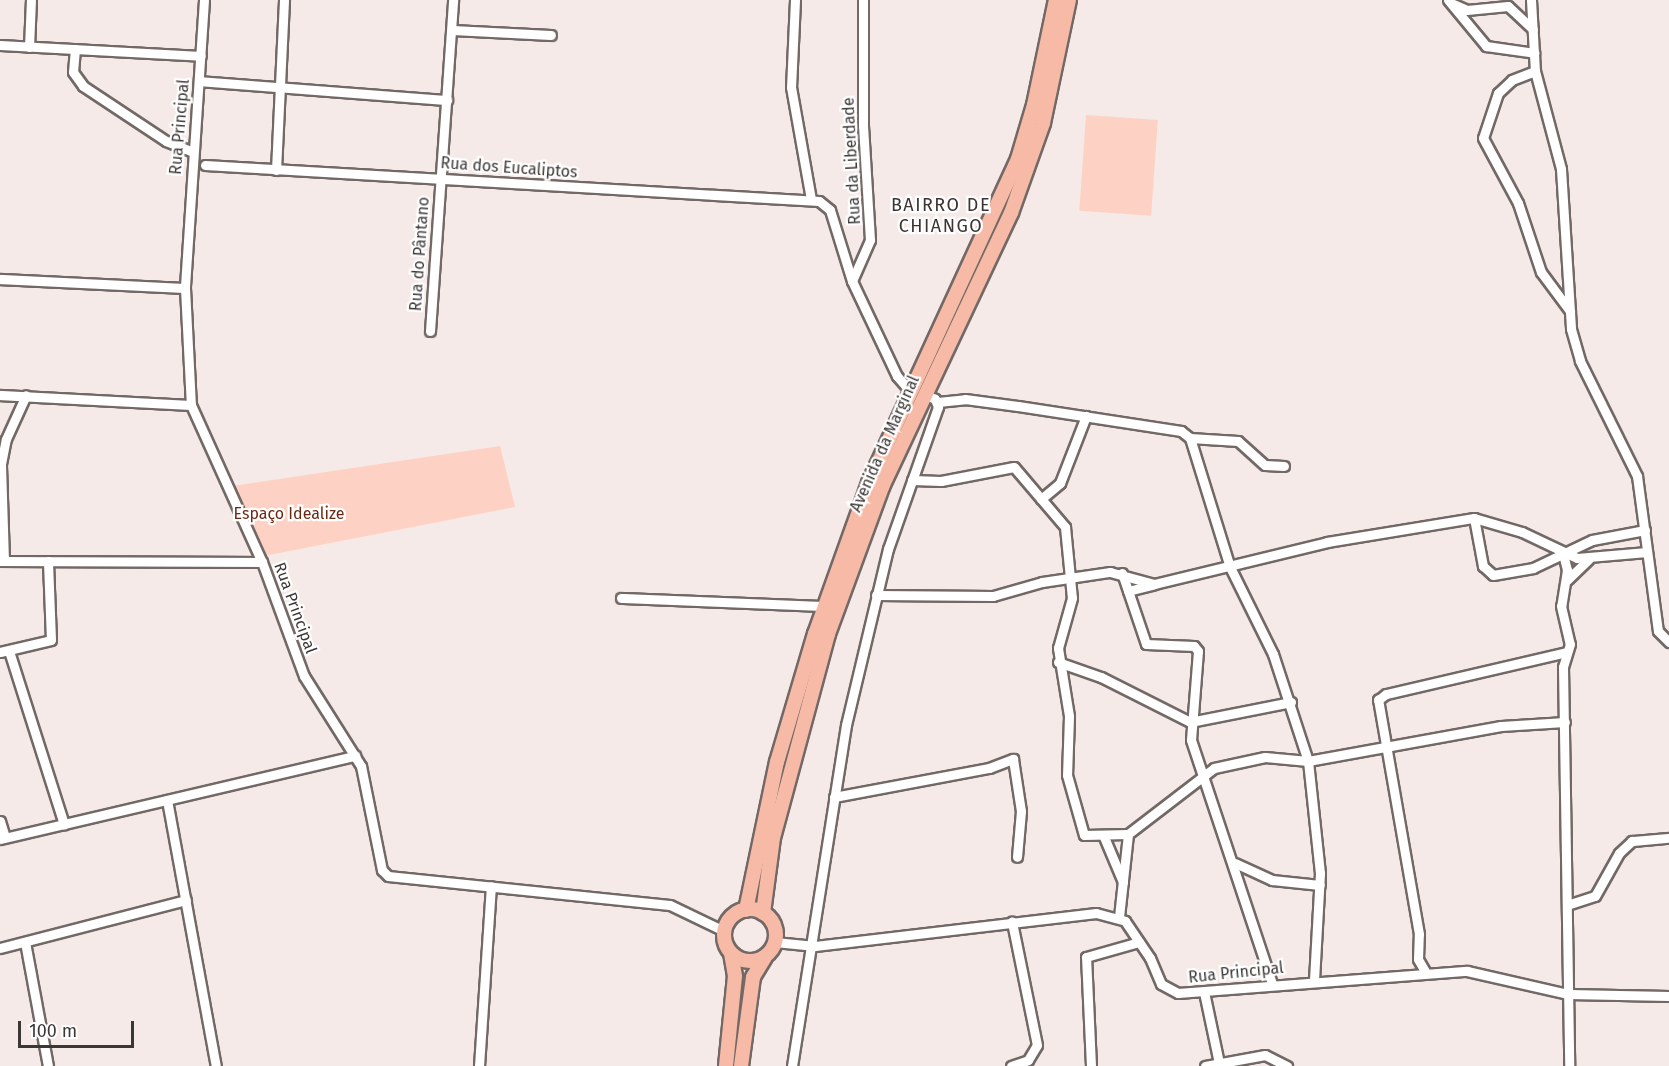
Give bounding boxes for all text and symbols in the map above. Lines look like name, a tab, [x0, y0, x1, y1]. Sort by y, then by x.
street label: Rua Principal	[166, 78, 194, 176]
street label: Rua da Liberdade	[839, 97, 865, 225]
street label: Rua dos Eucaliptos	[440, 154, 578, 182]
district label: BAIRRO DE CHIANGO	[891, 195, 991, 238]
street label: Rua do Pântano	[406, 196, 434, 312]
street label: Avenida da Marginal	[846, 373, 924, 515]
park label: Espaço Idealize	[233, 504, 345, 524]
street label: Rua Principal	[270, 560, 320, 656]
street label: Rua Principal	[1187, 958, 1285, 988]
scale bar	[21, 1009, 136, 1047]
text: 100 m	[29, 1020, 77, 1042]

